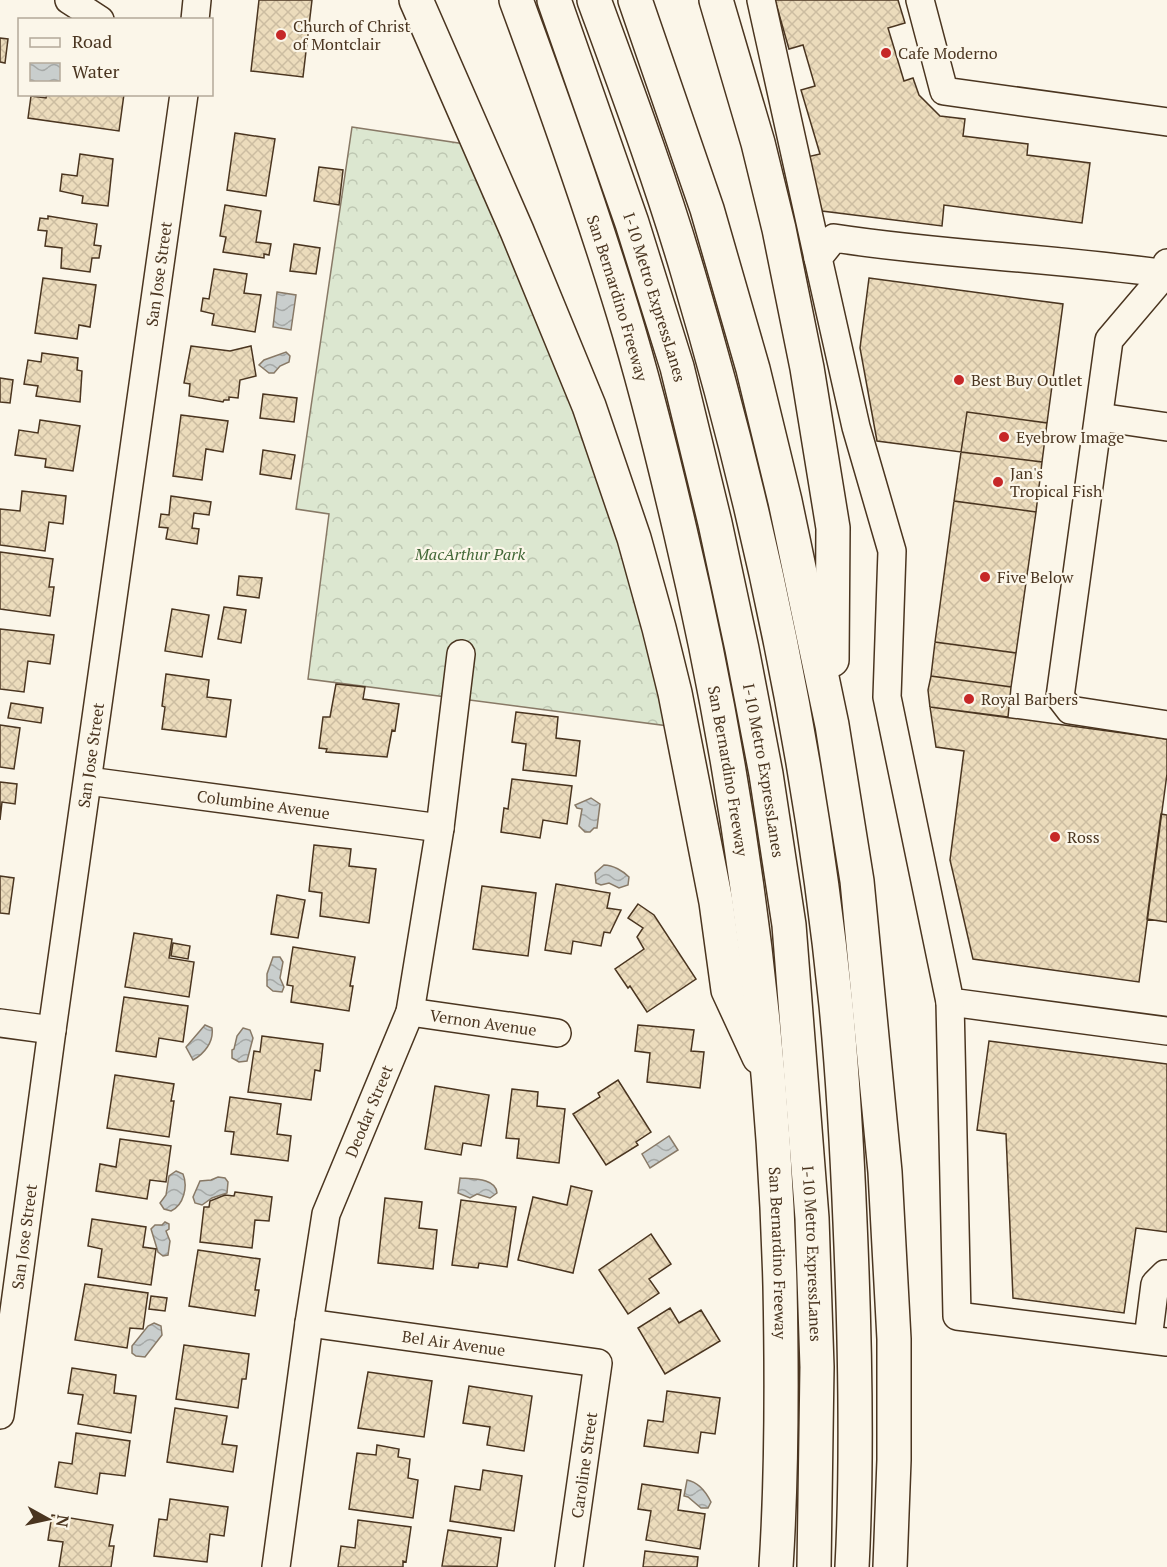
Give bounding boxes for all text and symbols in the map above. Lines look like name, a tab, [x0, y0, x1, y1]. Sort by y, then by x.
place label: Church of Christ of Montclair	[293, 15, 411, 55]
legend	[18, 18, 213, 96]
marker: Church of Christ of Montclair	[274, 28, 288, 42]
text: Road	[72, 29, 112, 53]
place label: Cafe Moderno	[898, 42, 998, 64]
marker: Cafe Moderno	[879, 46, 893, 60]
text: Water	[72, 59, 119, 83]
street label: I-10 Metro ExpressLanes	[618, 210, 691, 384]
street label: San Bernardino Freeway	[582, 212, 654, 384]
street label: San Jose Street	[140, 220, 177, 328]
place label: Best Buy Outlet	[971, 369, 1082, 391]
marker: Best Buy Outlet	[952, 373, 966, 387]
place label: Eyebrow Image	[1016, 426, 1124, 448]
marker: Eyebrow Image	[997, 430, 1011, 444]
place label: Jan's Tropical Fish	[1010, 462, 1103, 502]
marker: Jan's Tropical Fish	[991, 475, 1005, 489]
park label: MacArthur Park	[414, 543, 525, 565]
place label: Five Below	[997, 566, 1074, 588]
marker: Five Below	[978, 570, 992, 584]
street label: I-10 Metro ExpressLanes	[738, 682, 790, 859]
street label: San Bernardino Freeway	[703, 684, 754, 859]
place label: Royal Barbers	[981, 688, 1078, 710]
marker: Royal Barbers	[962, 692, 976, 706]
street label: San Jose Street	[72, 701, 109, 809]
street label: Columbine Avenue	[196, 785, 331, 824]
place label: Ross	[1067, 826, 1100, 848]
marker: Ross	[1048, 830, 1062, 844]
street label: Vernon Avenue	[428, 1004, 538, 1041]
street label: Deodar Street	[340, 1062, 398, 1161]
street label: I-10 Metro ExpressLanes	[797, 1165, 827, 1342]
street label: San Bernardino Freeway	[764, 1166, 792, 1340]
street label: San Jose Street	[6, 1183, 42, 1291]
street label: Bel Air Avenue	[400, 1325, 507, 1361]
street label: Caroline Street	[566, 1410, 602, 1520]
north arrow	[18, 1489, 78, 1549]
text: N	[51, 1514, 75, 1529]

